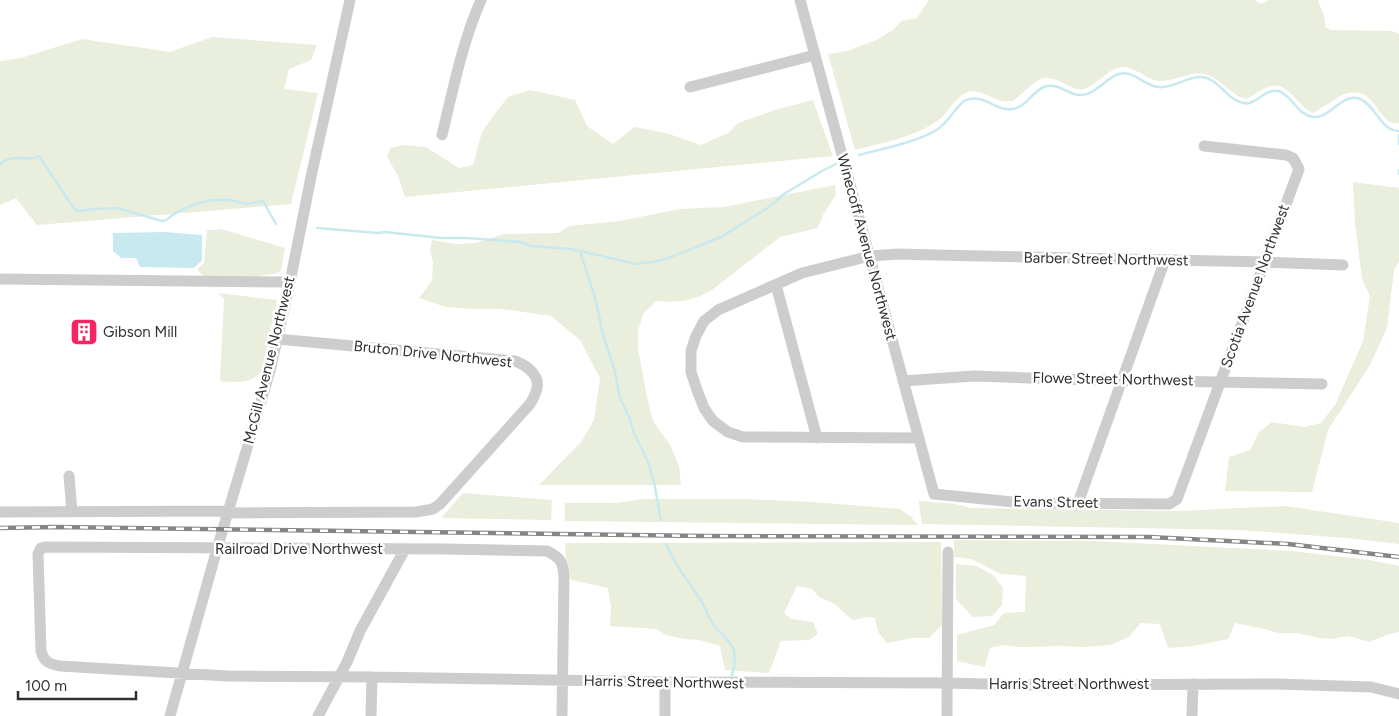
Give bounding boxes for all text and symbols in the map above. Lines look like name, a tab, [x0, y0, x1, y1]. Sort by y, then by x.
street label: Winecoff Avenue Northwest	[833, 152, 901, 342]
street label: Scotia Avenue Northwest	[1217, 201, 1293, 370]
street label: Barber Street Northwest	[1023, 249, 1189, 269]
street label: McGill Avenue Northwest	[239, 274, 299, 446]
building icon: Gibson Mill	[69, 317, 99, 347]
place label: Gibson Mill	[103, 323, 177, 341]
street label: Bruton Drive Northwest	[353, 337, 513, 371]
street label: Flowe Street Northwest	[1032, 369, 1194, 389]
street label: Evans Street	[1013, 492, 1099, 512]
street label: Railroad Drive Northwest	[215, 540, 383, 558]
scale bar	[18, 668, 135, 700]
street label: Harris Street Northwest	[584, 672, 745, 692]
street label: Harris Street Northwest	[989, 675, 1150, 693]
text: 100 m	[25, 677, 67, 695]

